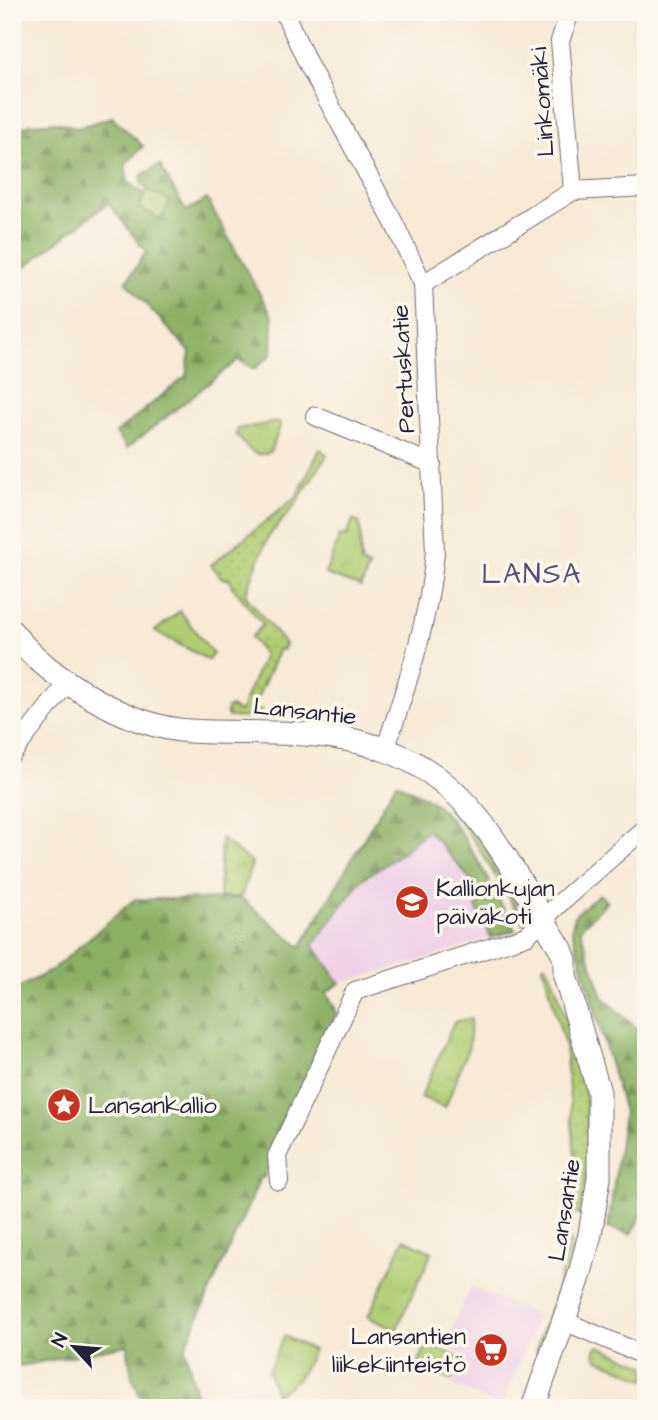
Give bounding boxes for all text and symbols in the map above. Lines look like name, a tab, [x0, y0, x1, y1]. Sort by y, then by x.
street label: Linkomäki	[522, 46, 564, 158]
street label: Pertuskatie	[384, 304, 424, 434]
district label: LANSA	[482, 555, 582, 594]
street label: Lansantie	[252, 690, 358, 734]
place label: Kallionkujan päiväkoti	[436, 872, 555, 934]
school or university icon: Kallionkujan päiväkoti	[393, 883, 431, 921]
place icon: Lansankallio	[45, 1086, 83, 1124]
place label: Lansankallio	[88, 1089, 217, 1123]
street label: Lansantie	[540, 1156, 590, 1264]
north arrow	[38, 1312, 108, 1382]
place label: Lansantien liikekiinteistö	[332, 1320, 467, 1382]
text: N	[45, 1329, 75, 1351]
supermarket icon: Lansantien liikekiinteistö	[472, 1331, 510, 1369]

